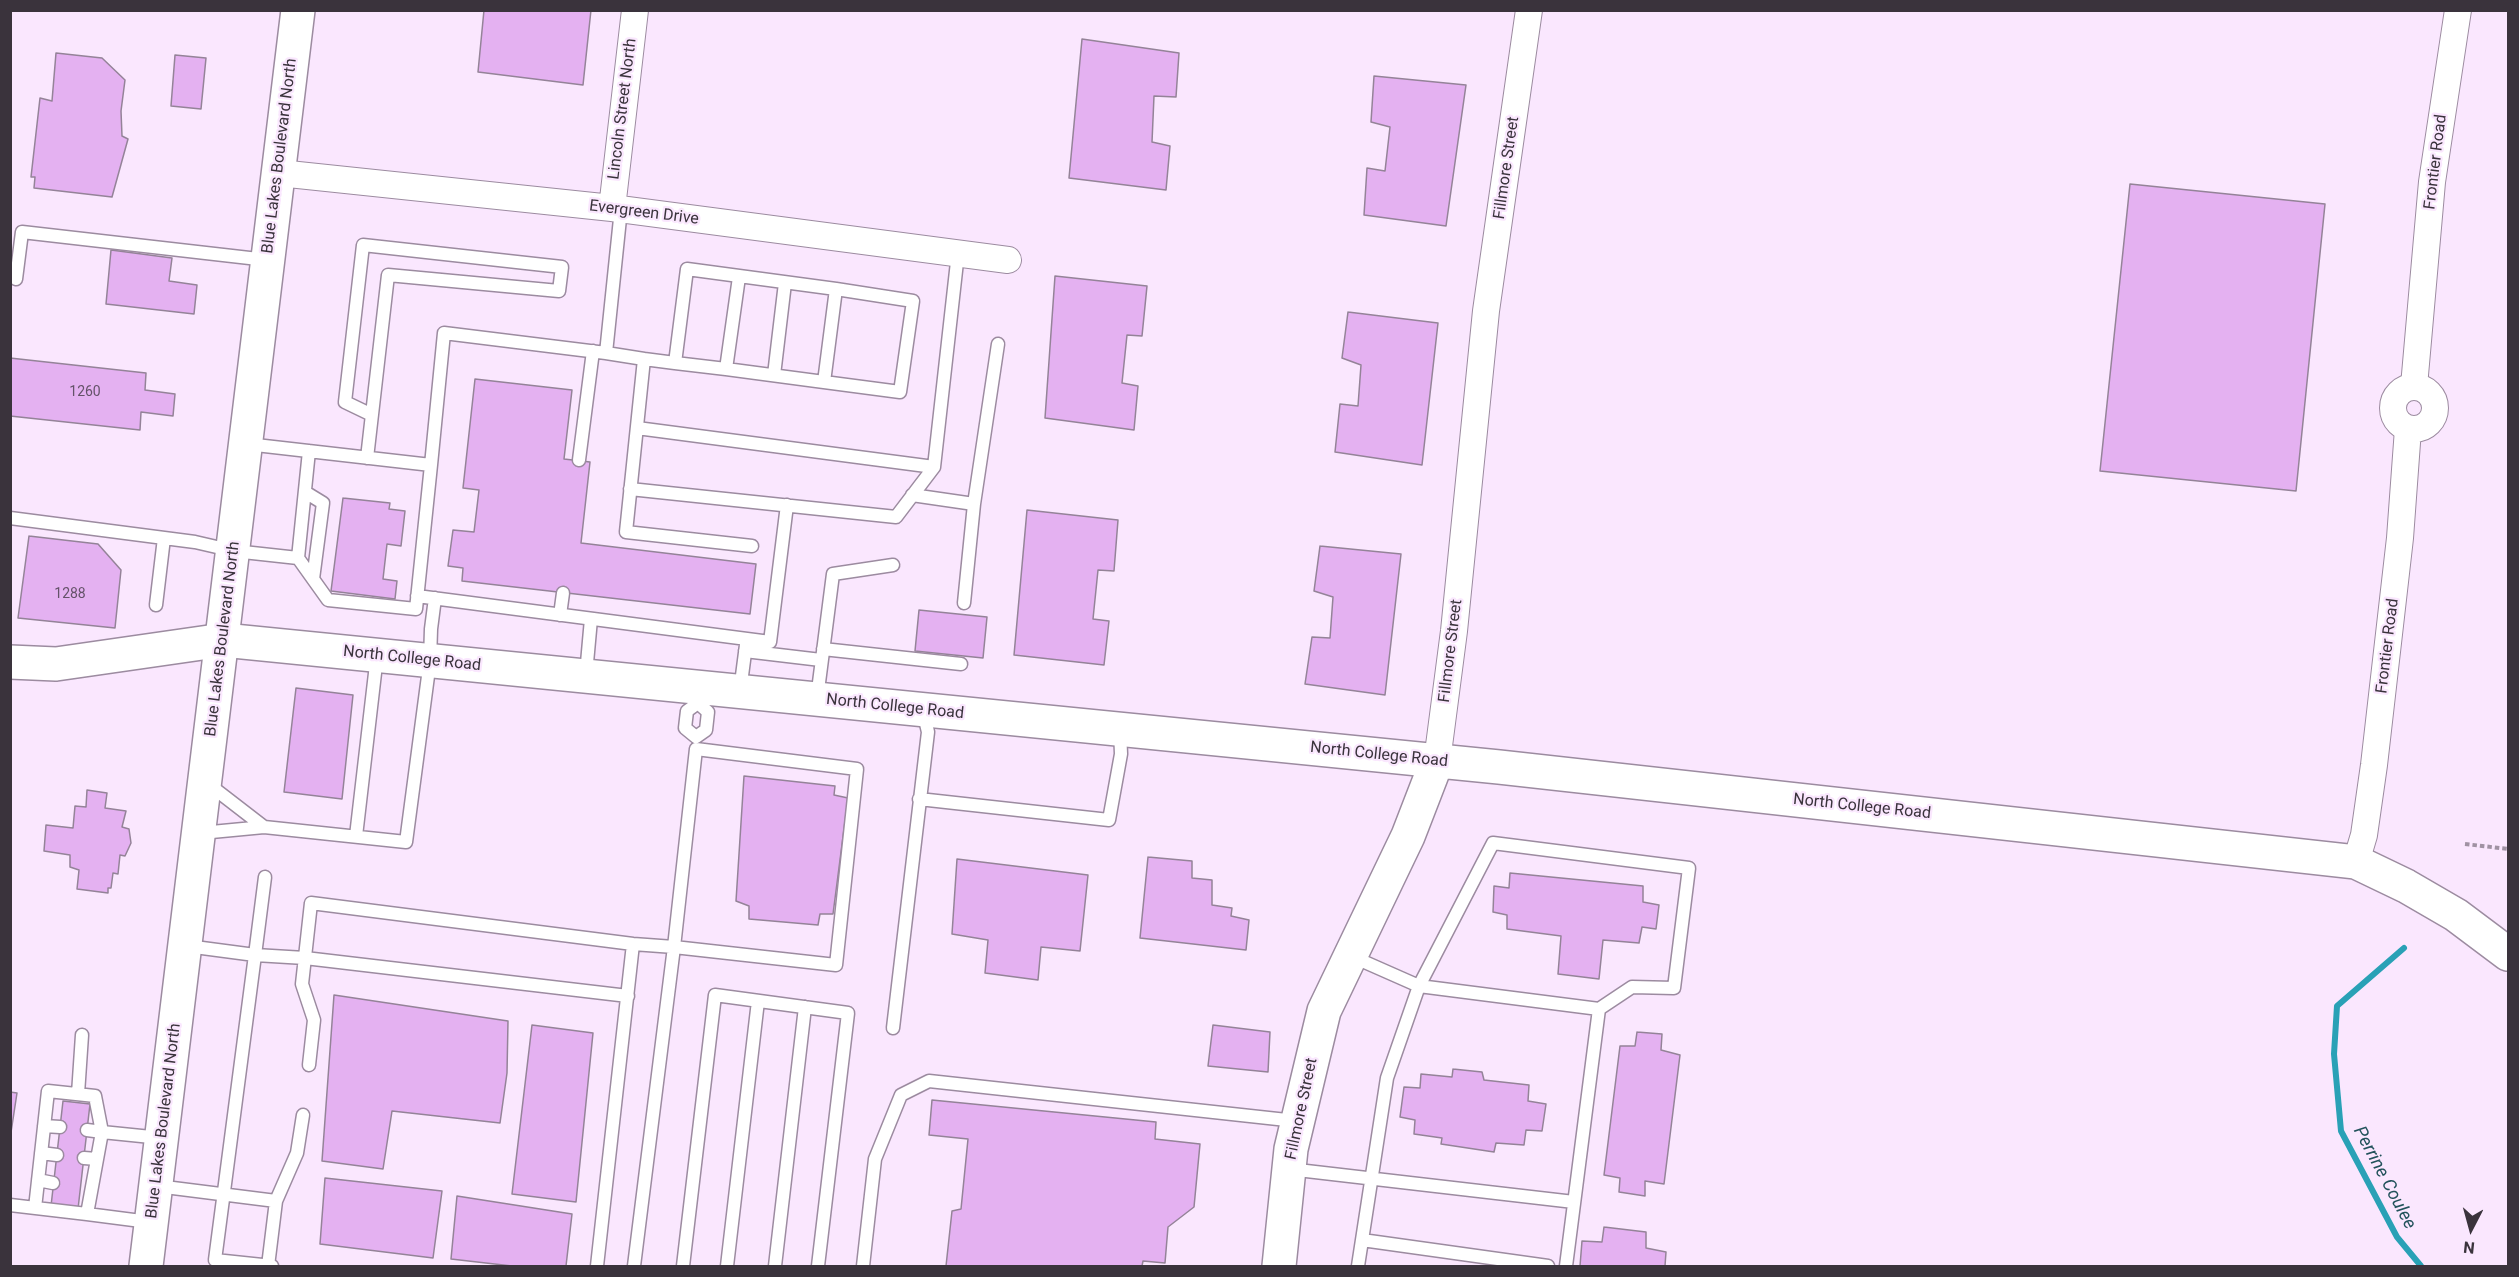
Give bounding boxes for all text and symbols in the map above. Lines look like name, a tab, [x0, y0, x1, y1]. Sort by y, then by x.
street label: Lincoln Street North	[605, 37, 641, 181]
street label: Blue Lakes Boulevard North	[259, 57, 301, 255]
street label: Frontier Road	[2421, 113, 2451, 211]
street label: Fillmore Street	[1490, 115, 1524, 221]
street label: Evergreen Drive	[588, 197, 700, 229]
house number: 1260	[69, 384, 101, 400]
street label: Blue Lakes Boulevard North	[202, 540, 244, 738]
house number: 1288	[54, 586, 86, 602]
street label: Frontier Road	[2373, 597, 2403, 695]
street label: Fillmore Street	[1435, 598, 1467, 704]
street label: North College Road	[342, 642, 482, 676]
street label: North College Road	[825, 690, 965, 724]
street label: North College Road	[1309, 738, 1449, 772]
street label: North College Road	[1792, 790, 1932, 824]
street label: Blue Lakes Boulevard North	[143, 1022, 185, 1220]
street label: Fillmore Street	[1282, 1056, 1322, 1162]
water label: Perrine Coulee	[2348, 1123, 2420, 1233]
north arrow	[2441, 1199, 2501, 1259]
text: N	[2462, 1237, 2476, 1257]

